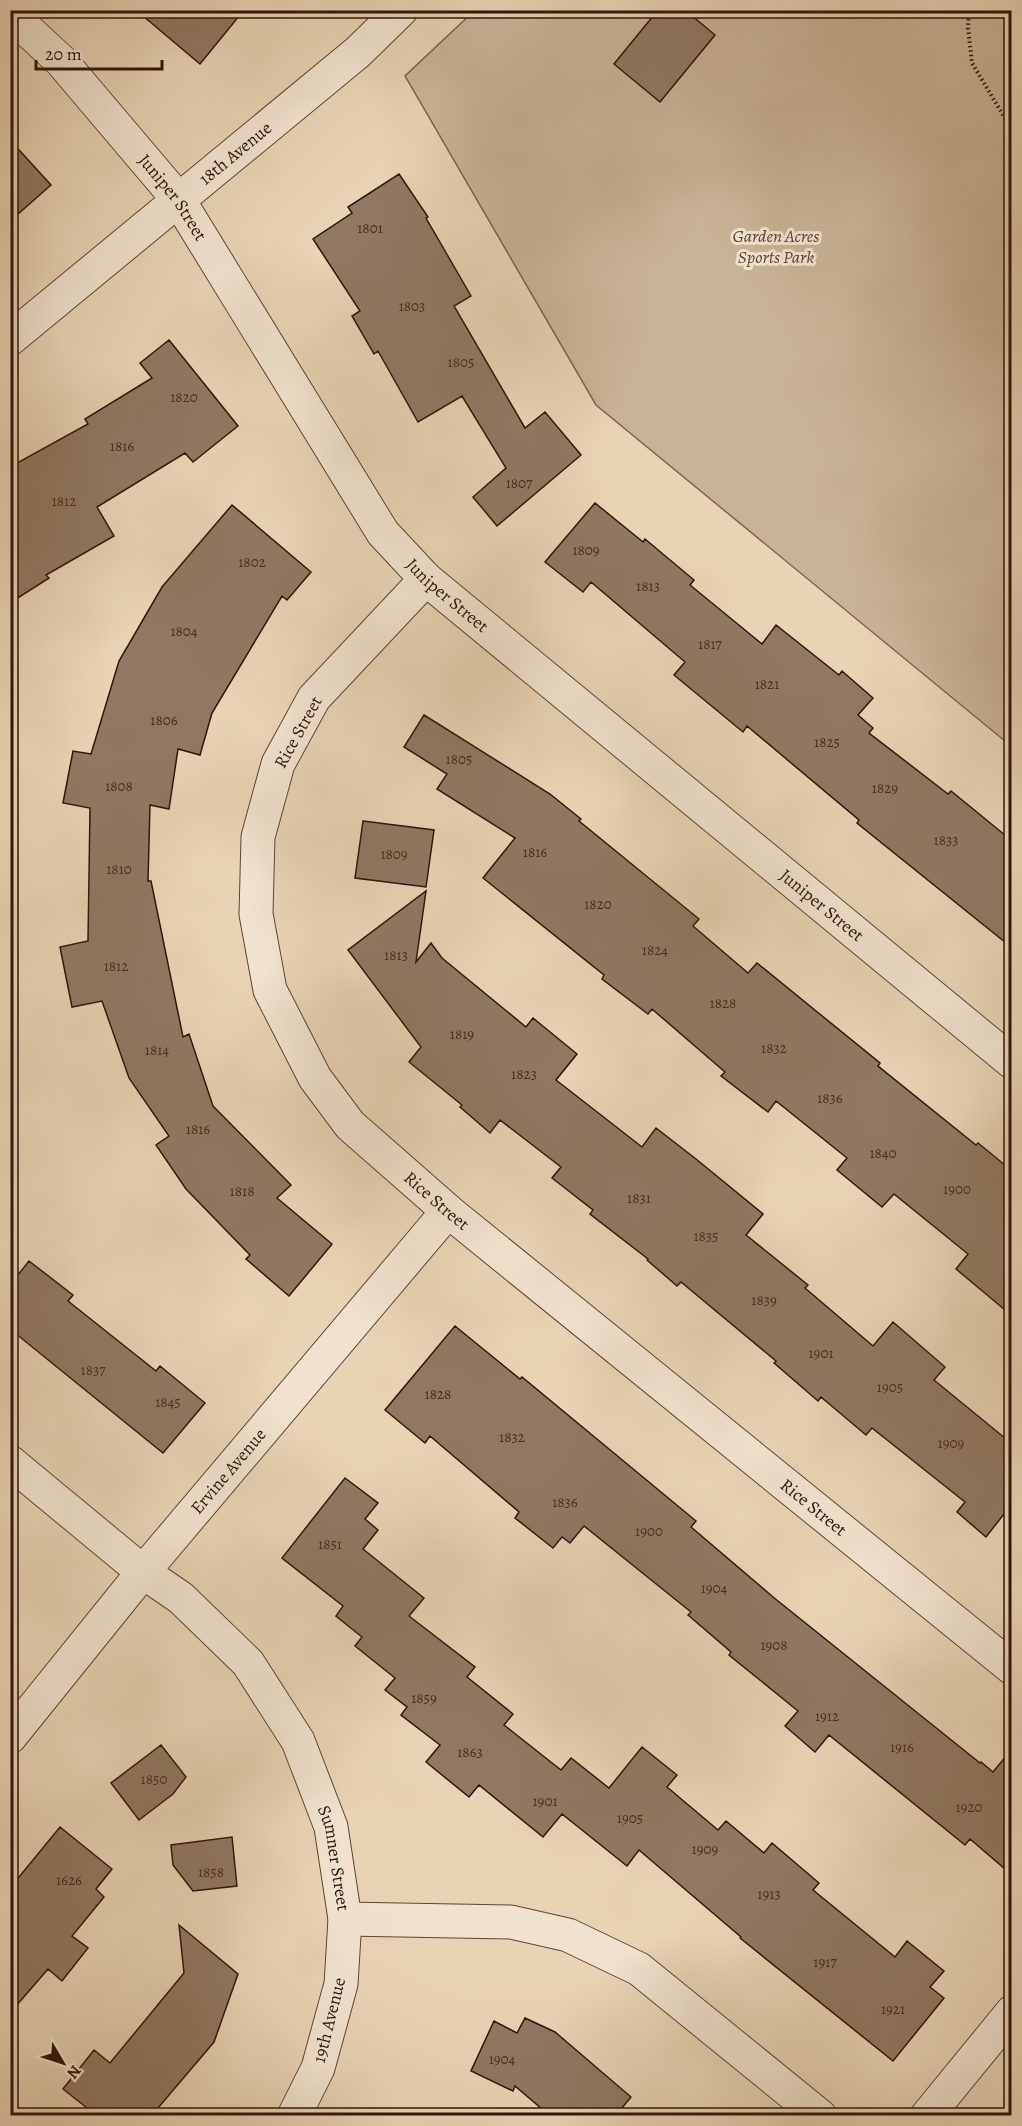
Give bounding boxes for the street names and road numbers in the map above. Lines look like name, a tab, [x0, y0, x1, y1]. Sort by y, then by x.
street label: 18th Avenue	[194, 116, 277, 190]
street label: Juniper Street	[133, 149, 213, 245]
street label: Juniper Street	[401, 553, 494, 638]
street label: Rice Street	[268, 692, 328, 772]
street label: Juniper Street	[775, 863, 869, 947]
street label: Rice Street	[399, 1166, 474, 1236]
street label: Ervine Avenue	[185, 1423, 271, 1519]
street label: Rice Street	[775, 1473, 852, 1542]
street label: Sumner Street	[312, 1802, 356, 1913]
street label: 19th Avenue	[307, 1975, 351, 2065]

